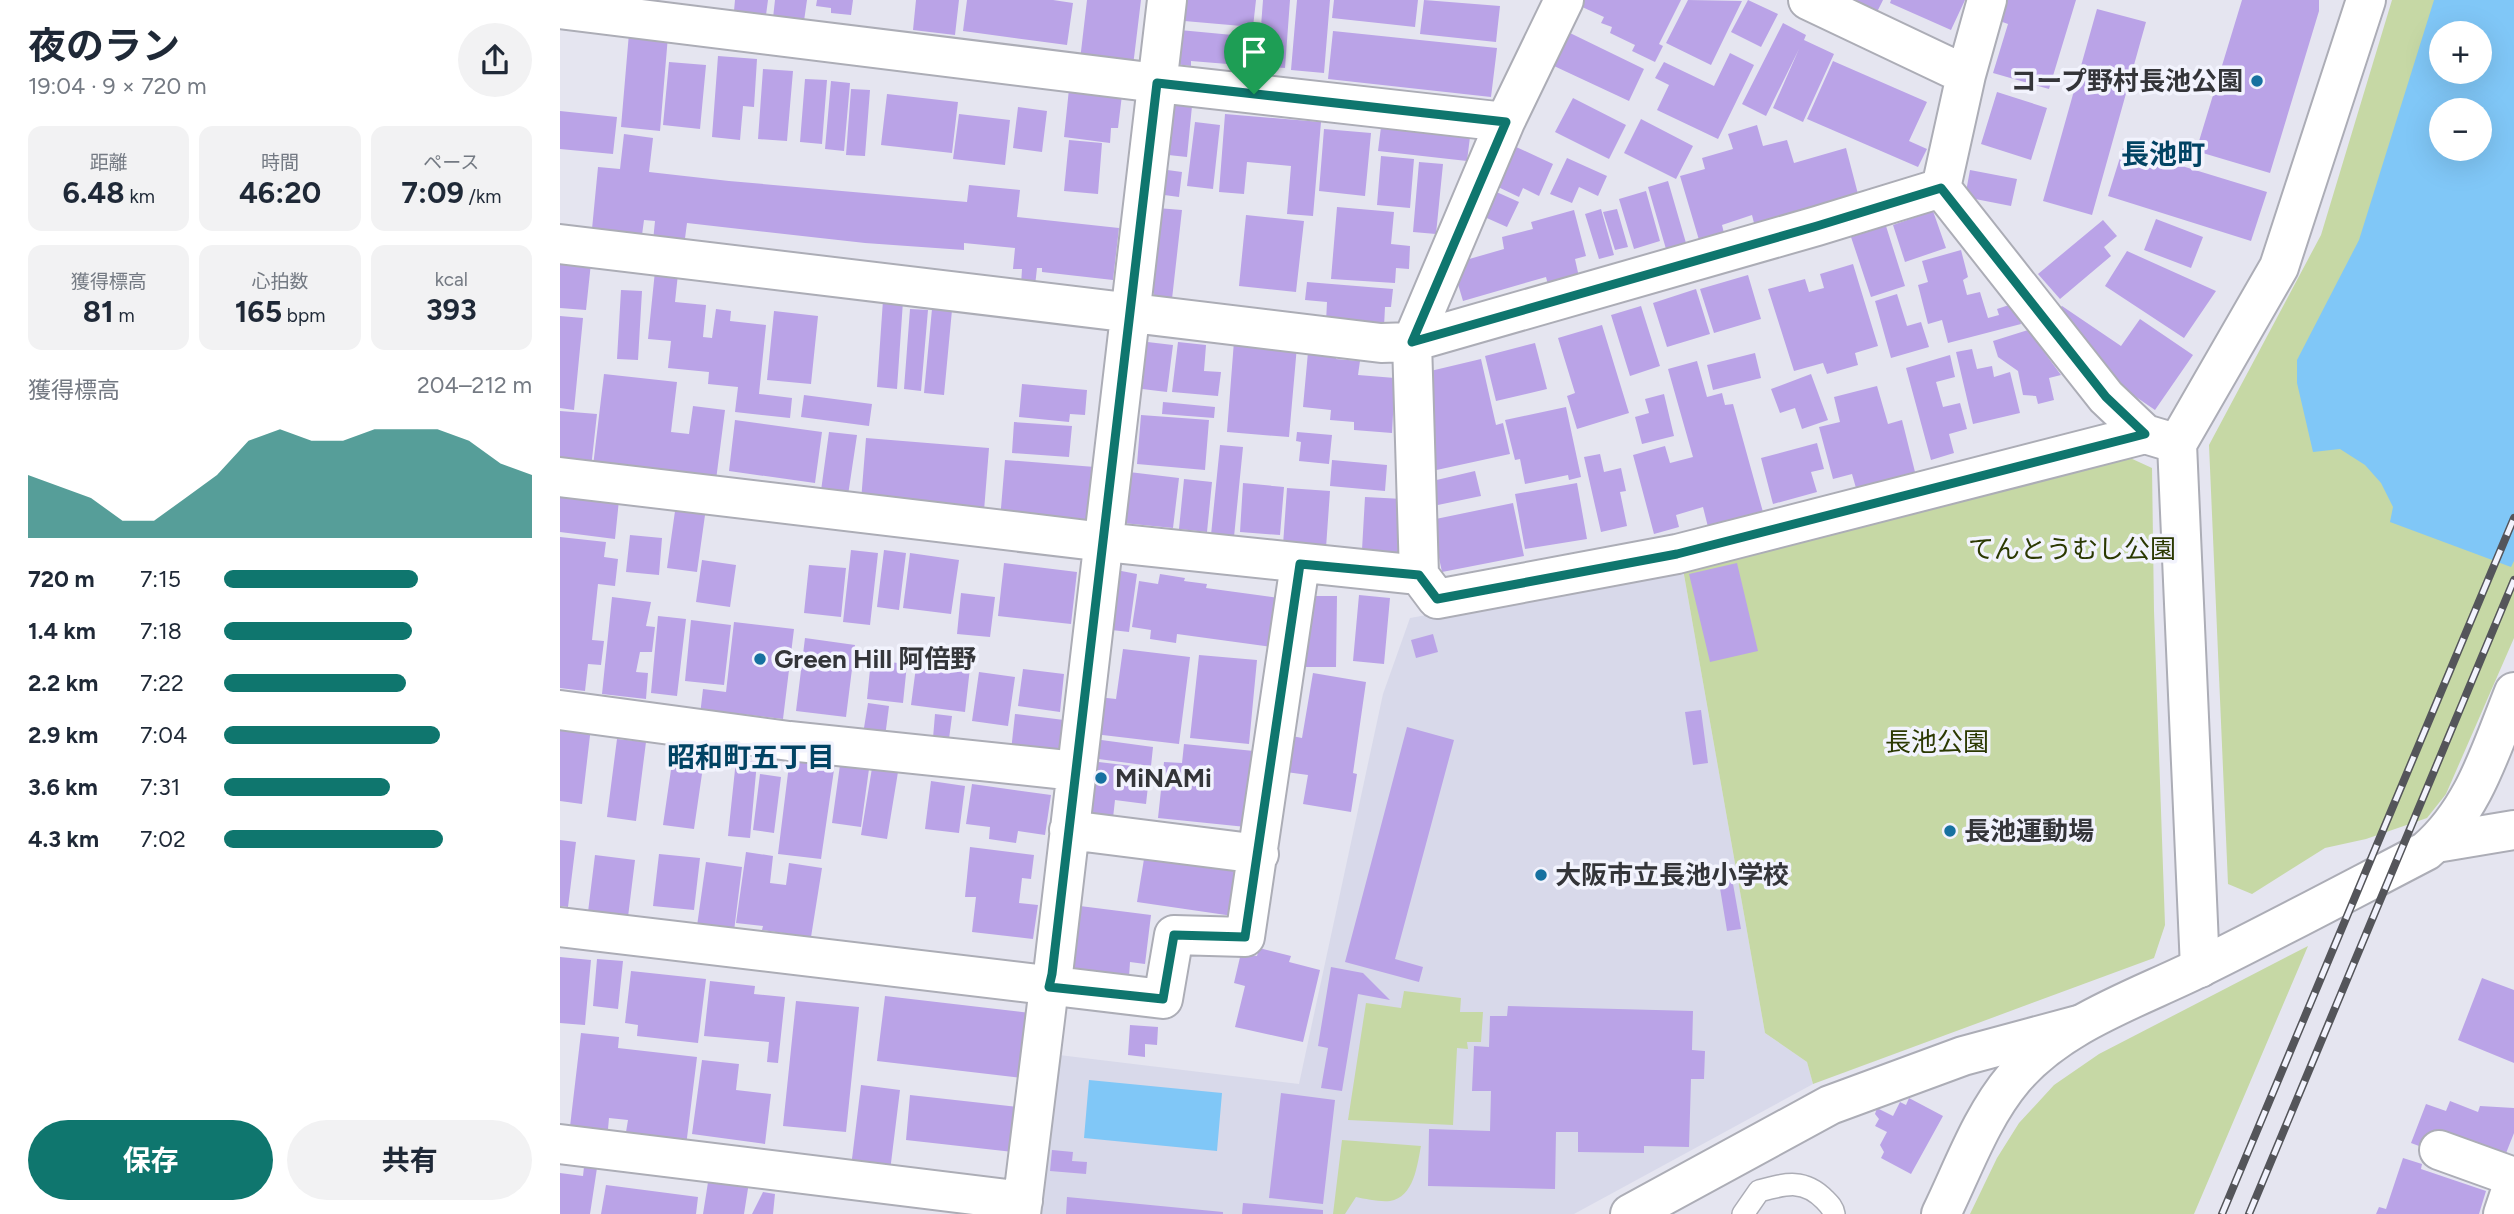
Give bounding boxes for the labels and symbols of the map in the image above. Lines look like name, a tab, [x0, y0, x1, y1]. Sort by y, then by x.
pin	[1224, 22, 1284, 94]
place label: コープ野村長池公園	[2011, 65, 2243, 97]
marker: コープ野村長池公園	[2249, 73, 2265, 89]
district label: 長池町	[2121, 137, 2205, 171]
park label: てんとうむし公園	[1968, 533, 2176, 565]
place label: Green Hill 阿倍野	[774, 643, 976, 675]
marker: Green Hill 阿倍野	[752, 651, 768, 667]
park label: 長池公園	[1885, 726, 1989, 758]
district label: 昭和町五丁目	[667, 740, 835, 774]
place label: MiNAMi	[1115, 762, 1212, 794]
marker: MiNAMi	[1093, 770, 1109, 786]
place label: 長池運動場	[1964, 815, 2094, 847]
marker: 長池運動場	[1942, 823, 1958, 839]
place label: 大阪市立長池小学校	[1555, 859, 1789, 891]
marker: 大阪市立長池小学校	[1533, 867, 1549, 883]

